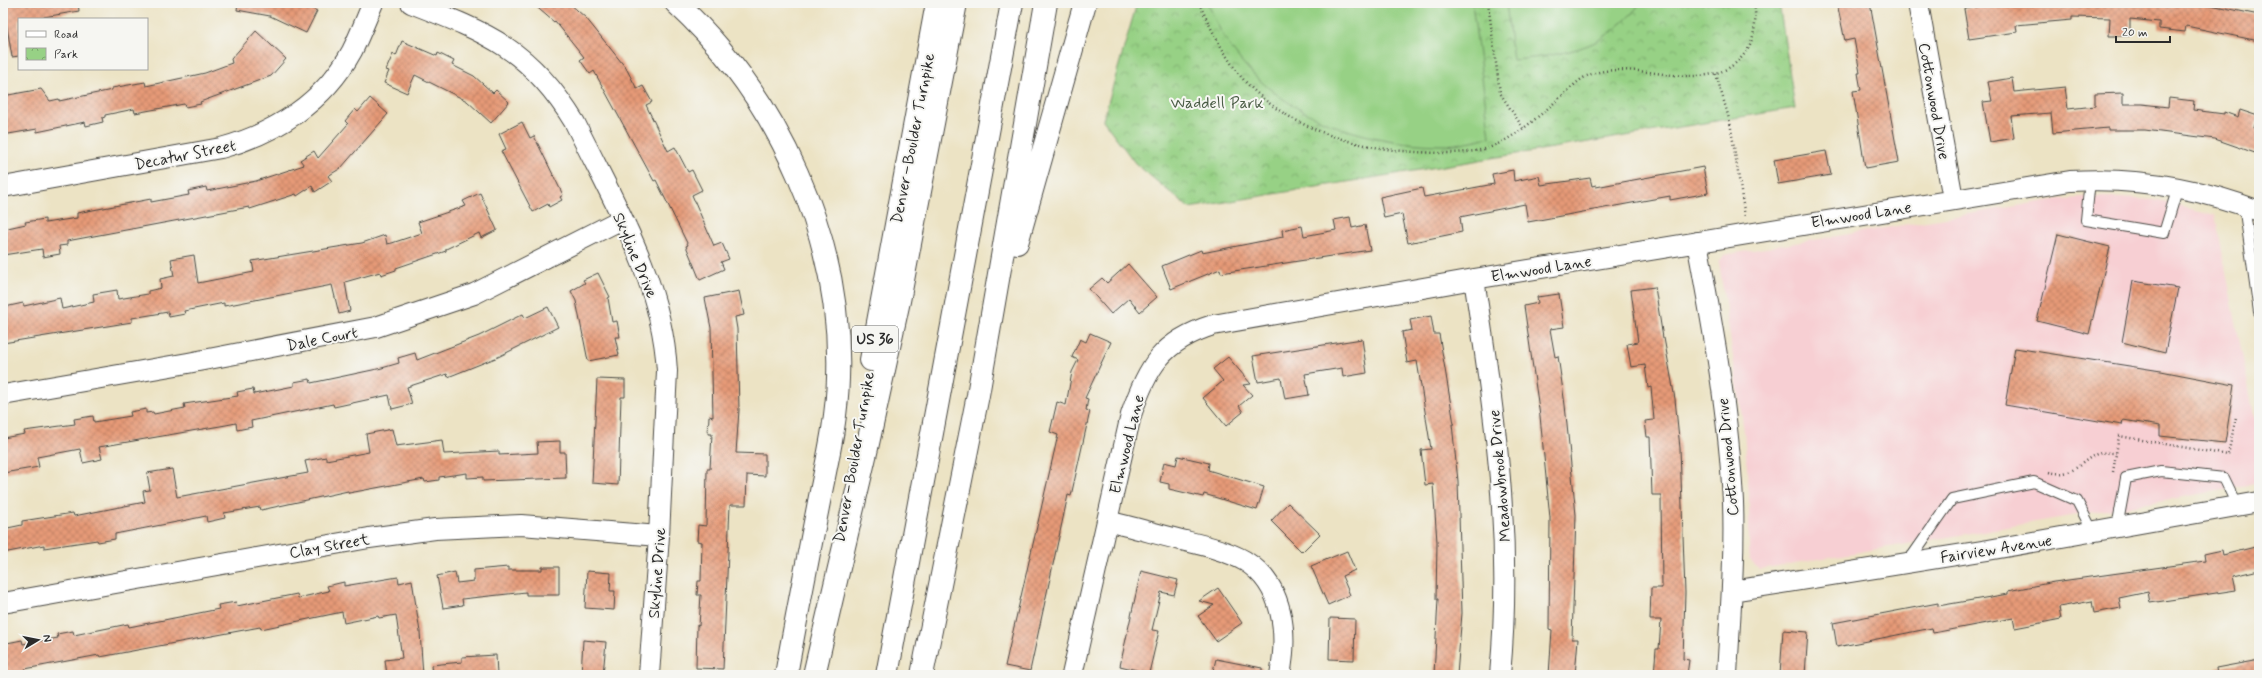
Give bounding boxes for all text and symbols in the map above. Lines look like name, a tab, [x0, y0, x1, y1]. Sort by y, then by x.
legend	[18, 18, 148, 70]
scale bar	[2116, 18, 2170, 44]
text: 20 m	[2122, 25, 2148, 41]
text: Road	[54, 27, 78, 43]
street label: Cottonwood Drive	[1913, 41, 1954, 161]
text: Park	[54, 47, 78, 63]
street label: Denver–Boulder Turnpike	[887, 51, 940, 225]
park label: Waddell Park	[1170, 93, 1264, 114]
street label: Decatur Street	[133, 135, 238, 176]
street label: Elmwood Lane	[1809, 197, 1913, 234]
street label: Skyline Drive	[607, 210, 662, 302]
street label: Elmwood Lane	[1489, 251, 1593, 288]
street label: Dale Court	[285, 322, 360, 357]
road number: US 36	[852, 326, 898, 352]
street label: Denver–Boulder Turnpike	[829, 370, 880, 544]
street label: Elmwood Lane	[1105, 393, 1150, 496]
street label: Cottonwood Drive	[1713, 397, 1744, 517]
street label: Meadowbrook Drive	[1484, 409, 1517, 543]
street label: Skyline Drive	[644, 526, 671, 619]
street label: Clay Street	[288, 529, 372, 564]
street label: Fairview Avenue	[1939, 530, 2054, 569]
north arrow	[18, 620, 58, 660]
text: N	[39, 634, 54, 643]

